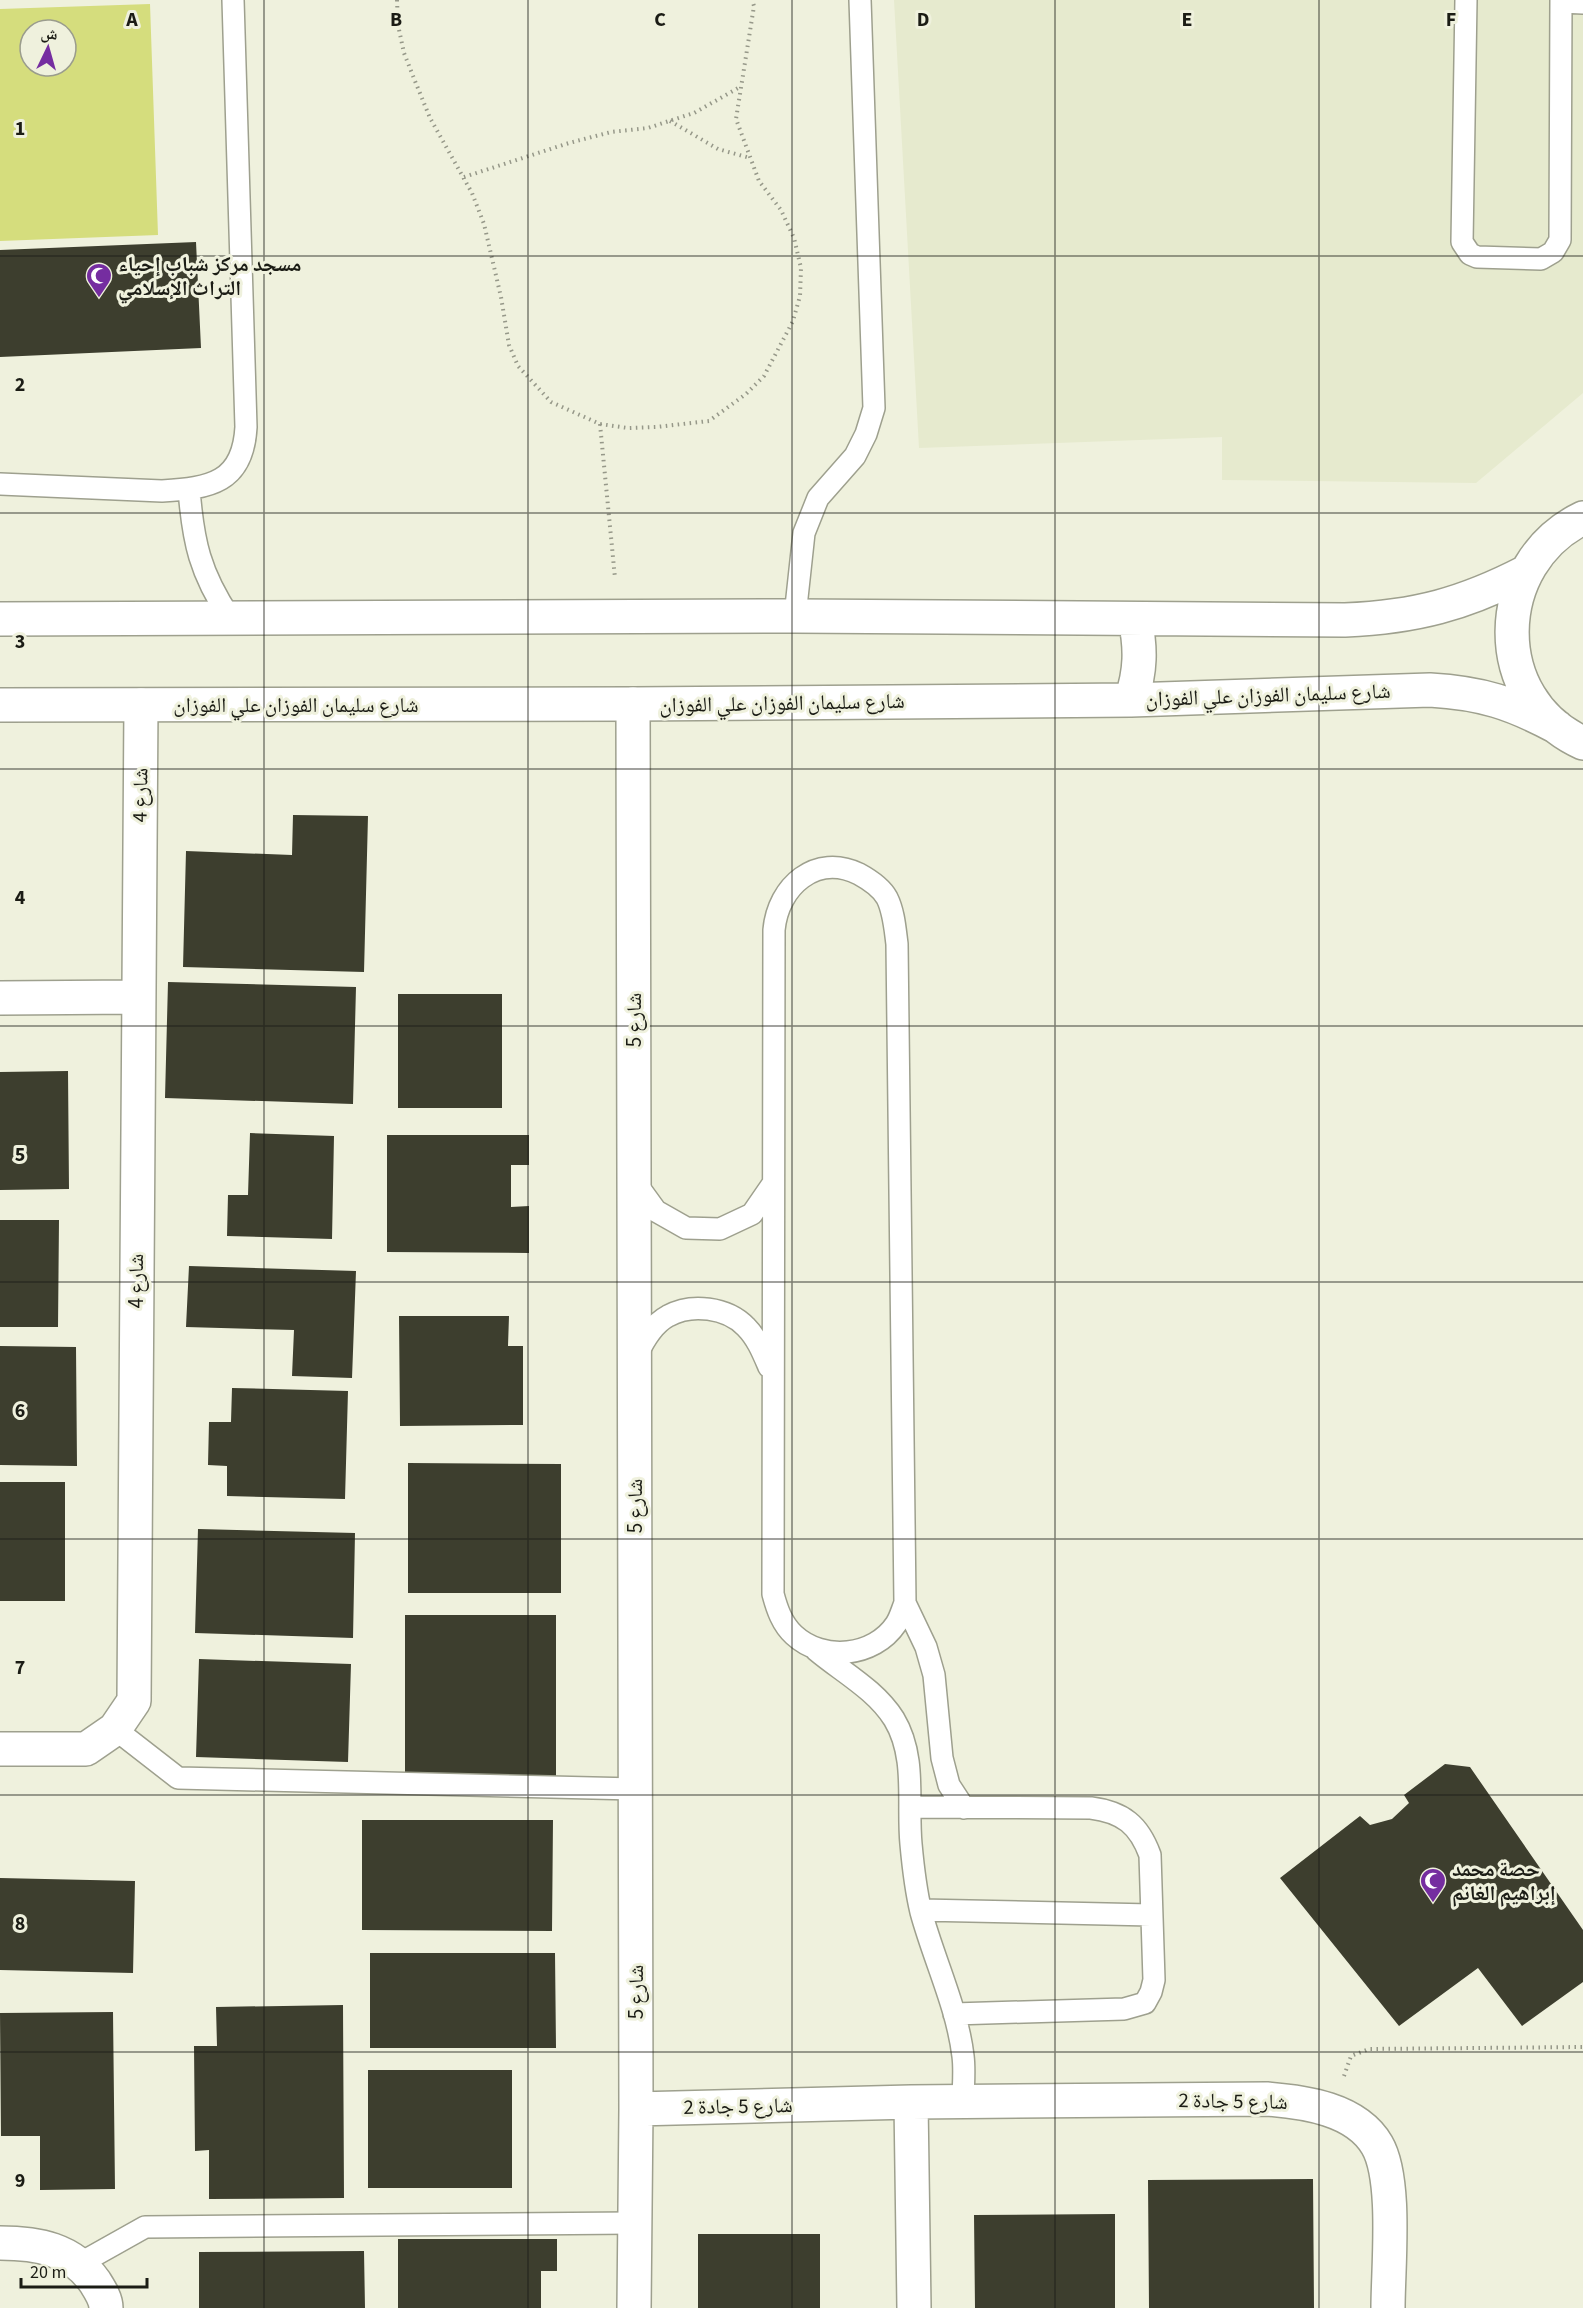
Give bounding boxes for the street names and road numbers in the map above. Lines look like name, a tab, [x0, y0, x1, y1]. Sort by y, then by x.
street label: شارع سليمان الفوزان علي الفوزان	[1145, 676, 1391, 716]
street label: شارع سليمان الفوزان علي الفوزان	[659, 686, 905, 721]
street label: شارع سليمان الفوزان علي الفوزان	[173, 690, 419, 721]
street label: شارع 4	[125, 767, 155, 823]
street label: شارع 5	[619, 993, 649, 1047]
street label: شارع 4	[121, 1254, 151, 1308]
street label: شارع 5	[620, 1479, 650, 1533]
street label: شارع 5	[621, 1965, 651, 2019]
street label: شارع 5 جادة 2	[1178, 2085, 1288, 2117]
street label: شارع 5 جادة 2	[683, 2090, 793, 2122]

